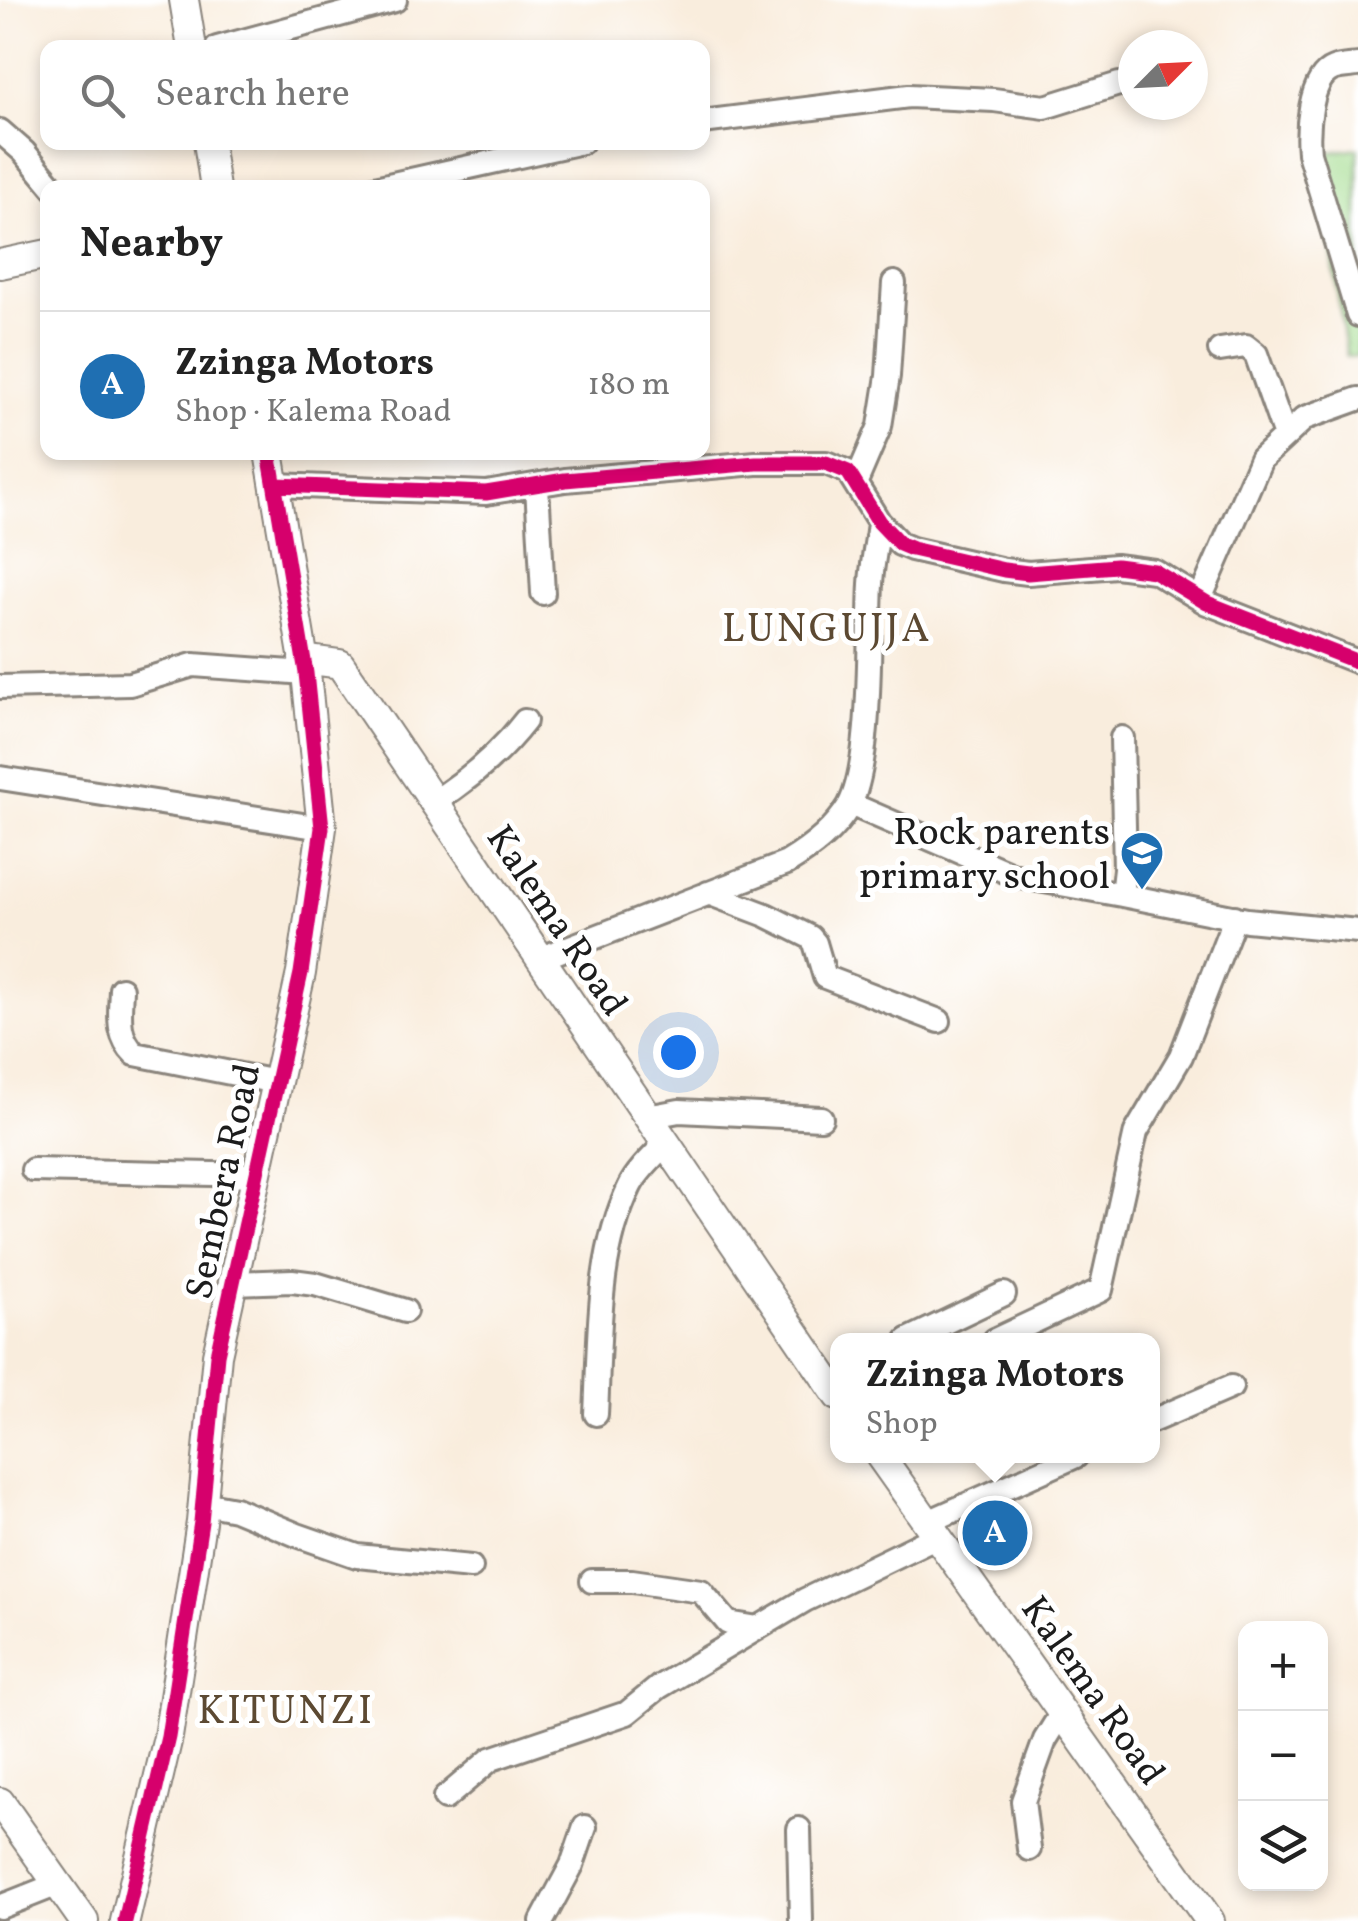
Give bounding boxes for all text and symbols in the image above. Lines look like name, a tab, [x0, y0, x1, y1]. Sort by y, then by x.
north arrow	[1118, 30, 1208, 120]
search box	[40, 40, 710, 150]
icon: search	[75, 68, 130, 123]
text: Search here	[155, 69, 350, 122]
text: Nearby	[80, 216, 223, 275]
text: Zzinga Motors	[175, 338, 434, 391]
text: A	[101, 364, 124, 408]
text: 180 m	[587, 364, 670, 408]
text: Shop · Kalema Road	[175, 391, 451, 435]
district label: LUNGUJJA	[722, 603, 932, 659]
place label: Rock parents primary school	[859, 808, 1110, 905]
street label: Kalema Road	[472, 816, 639, 1028]
school or university icon: Rock parents primary school	[1119, 830, 1165, 891]
your location	[653, 1027, 704, 1078]
street label: Sembera Road	[175, 1059, 276, 1304]
popup	[830, 1333, 1160, 1463]
text: Zzinga Motors	[865, 1350, 1125, 1403]
text: Shop	[865, 1403, 938, 1447]
pin: A	[962, 1496, 1028, 1570]
street label: Kalema Road	[1006, 1587, 1176, 1797]
map controls	[1238, 1621, 1328, 1891]
button: +	[1238, 1621, 1328, 1711]
district label: KITUNZI	[197, 1685, 375, 1741]
button: −	[1238, 1711, 1328, 1801]
button: layers	[1238, 1801, 1328, 1891]

